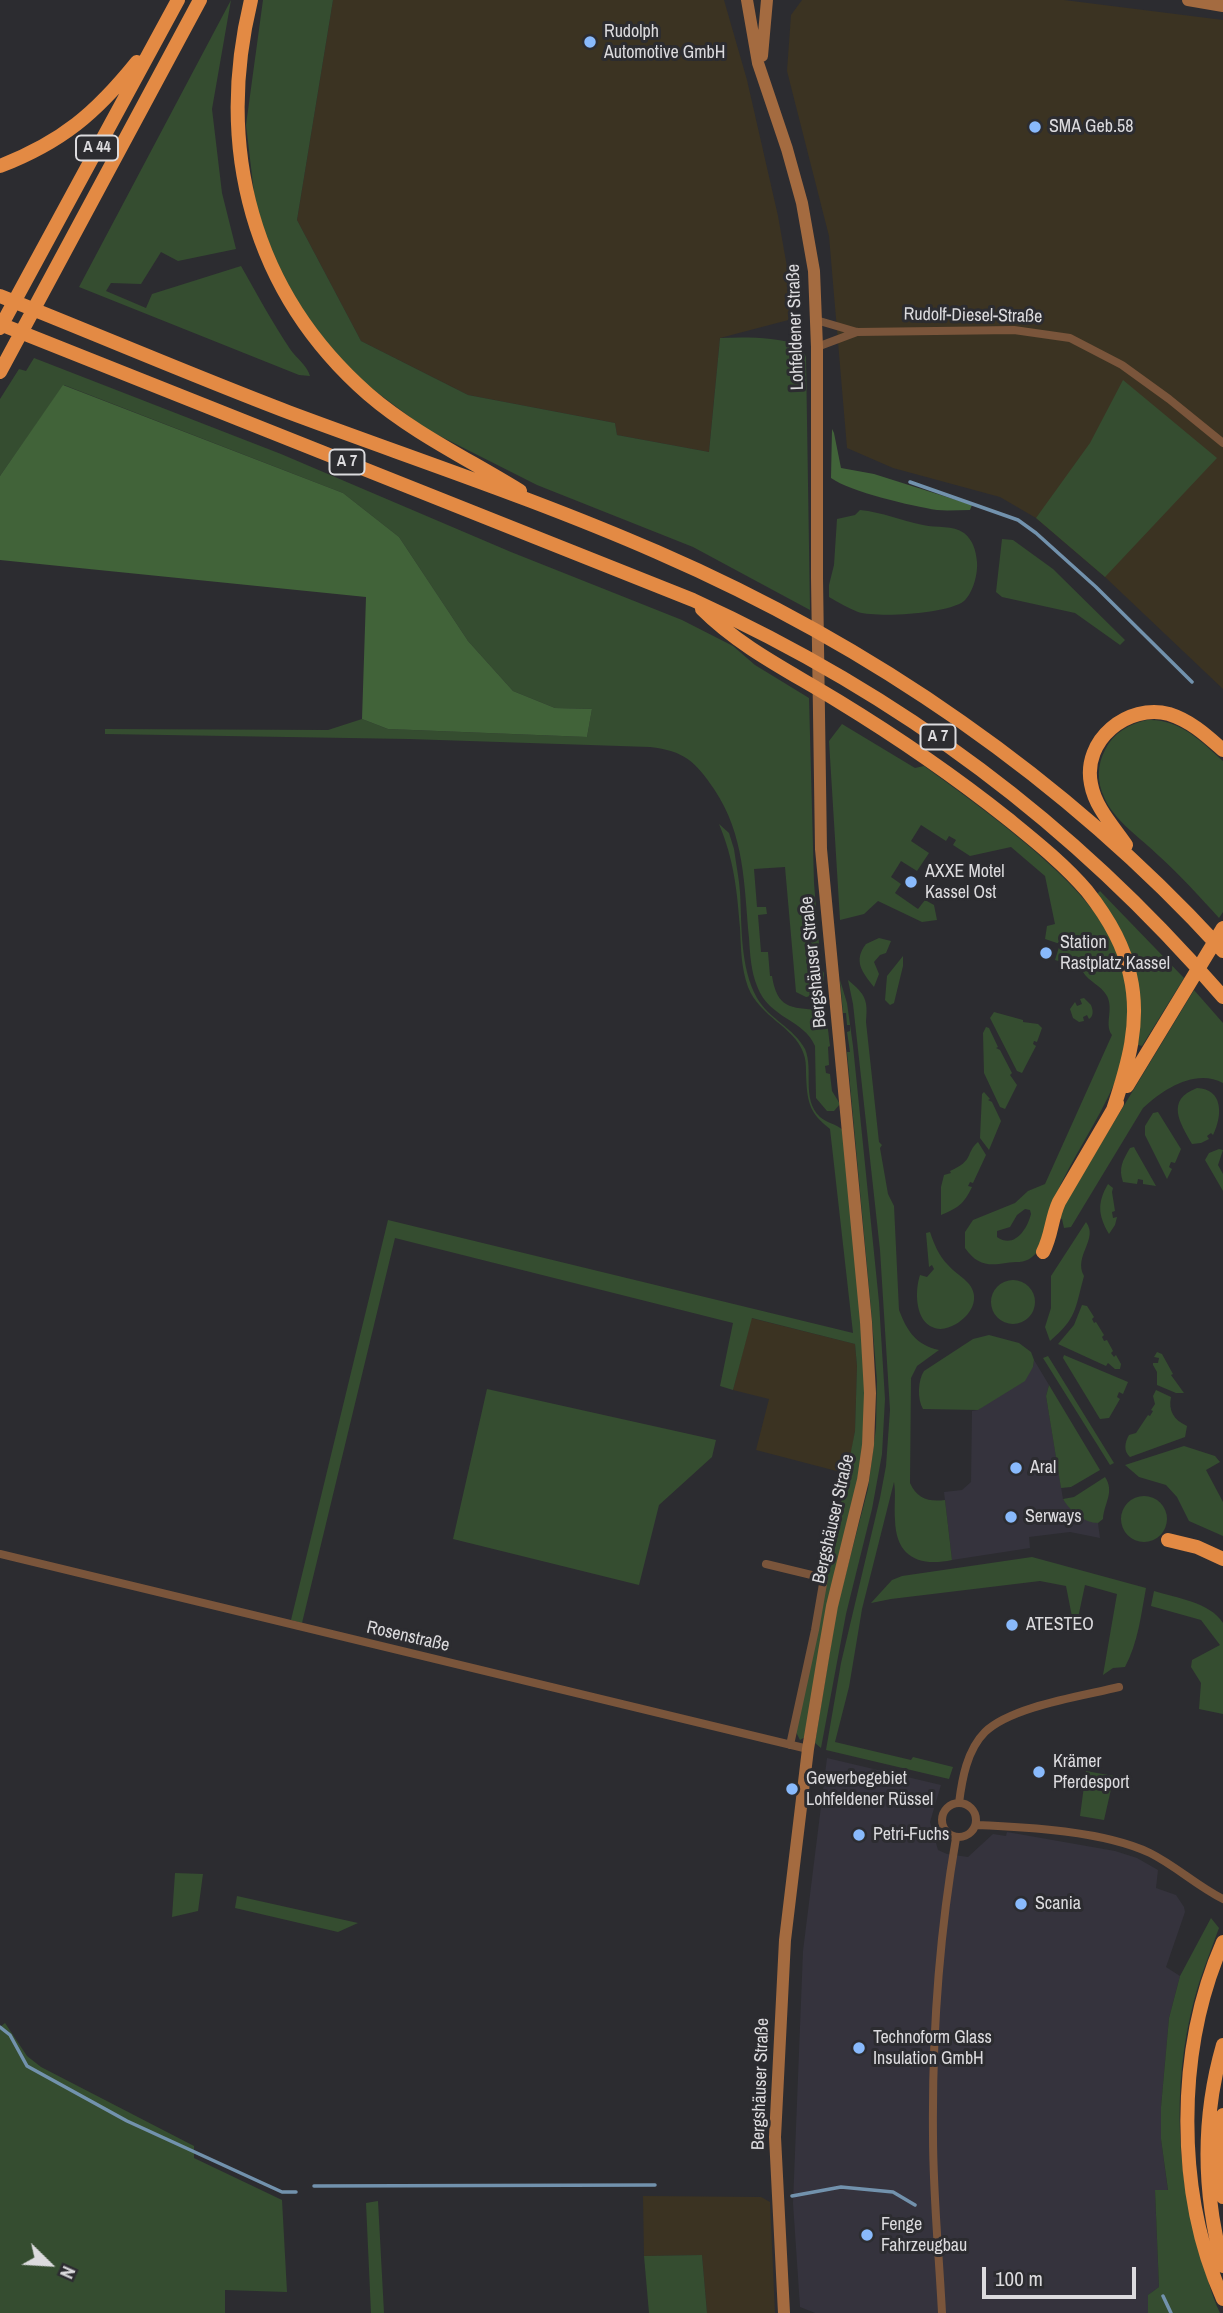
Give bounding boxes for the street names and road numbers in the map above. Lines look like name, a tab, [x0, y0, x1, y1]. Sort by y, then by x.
road number: A 44	[76, 136, 118, 160]
street label: Lohfeldener Straße	[783, 263, 809, 391]
street label: Rudolf-Diesel-Straße	[904, 304, 1042, 328]
road number: A 7	[330, 449, 364, 475]
road number: A 7	[920, 724, 956, 750]
street label: Bergshäuser Straße	[796, 895, 832, 1029]
street label: Bergshäuser Straße	[809, 1452, 859, 1586]
street label: Rosenstraße	[364, 1617, 452, 1657]
street label: Bergshäuser Straße	[748, 2018, 774, 2150]

